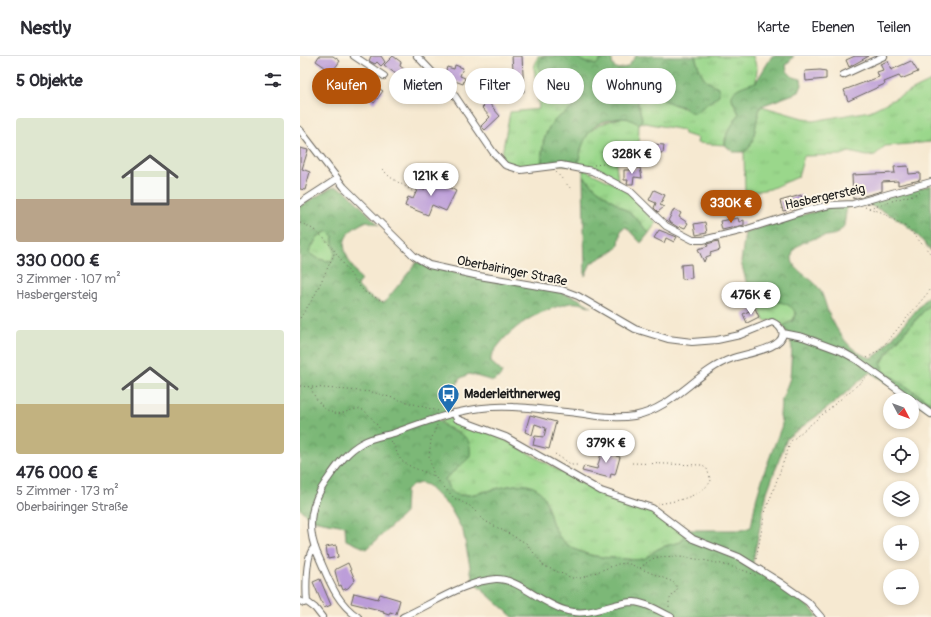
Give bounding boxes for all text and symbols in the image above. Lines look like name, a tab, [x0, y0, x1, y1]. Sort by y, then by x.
text: Nestly	[20, 16, 71, 40]
text: Karte	[757, 19, 790, 36]
text: Ebenen	[812, 19, 855, 36]
text: Teilen	[877, 19, 911, 36]
chip: Kaufen	[312, 68, 381, 104]
chip: Mieten	[389, 68, 457, 104]
chip: Filter	[465, 68, 525, 104]
chip: Neu	[533, 68, 584, 104]
chip: Wohnung	[592, 68, 676, 104]
icon: filters	[262, 69, 284, 91]
text: 5 Objekte	[16, 70, 83, 91]
pin: 328K €	[599, 141, 665, 175]
icon: home	[114, 144, 186, 216]
text: 328K €	[612, 146, 652, 162]
pin: 121K €	[398, 163, 464, 197]
text: 121K €	[413, 168, 449, 184]
street label: Hasbergersteig	[784, 181, 867, 213]
pin: 330K €	[698, 190, 764, 224]
text: 330K €	[710, 195, 752, 211]
text: 330 000 €	[16, 250, 100, 271]
street label: Oberbairinger Straße	[455, 252, 569, 290]
text: 3 Zimmer · 107 m²	[16, 271, 121, 287]
pin: 476K €	[718, 282, 784, 316]
text: Hasbergersteig	[16, 287, 97, 303]
text: 476K €	[730, 287, 772, 303]
icon: home	[114, 356, 186, 428]
bus stop icon: Maderleithnerweg	[436, 381, 462, 414]
place label: Maderleithnerweg	[464, 386, 561, 402]
north arrow	[883, 393, 919, 429]
map controls	[883, 393, 919, 605]
pin: 379K €	[573, 430, 639, 464]
text: 379K €	[586, 435, 626, 451]
button: locate	[883, 437, 919, 473]
text: 476 000 €	[16, 462, 98, 483]
button: layers	[883, 481, 919, 517]
text: 5 Zimmer · 173 m²	[16, 483, 119, 499]
text: Oberbairinger Straße	[16, 499, 128, 515]
button: +	[883, 525, 919, 561]
button: −	[883, 569, 919, 605]

